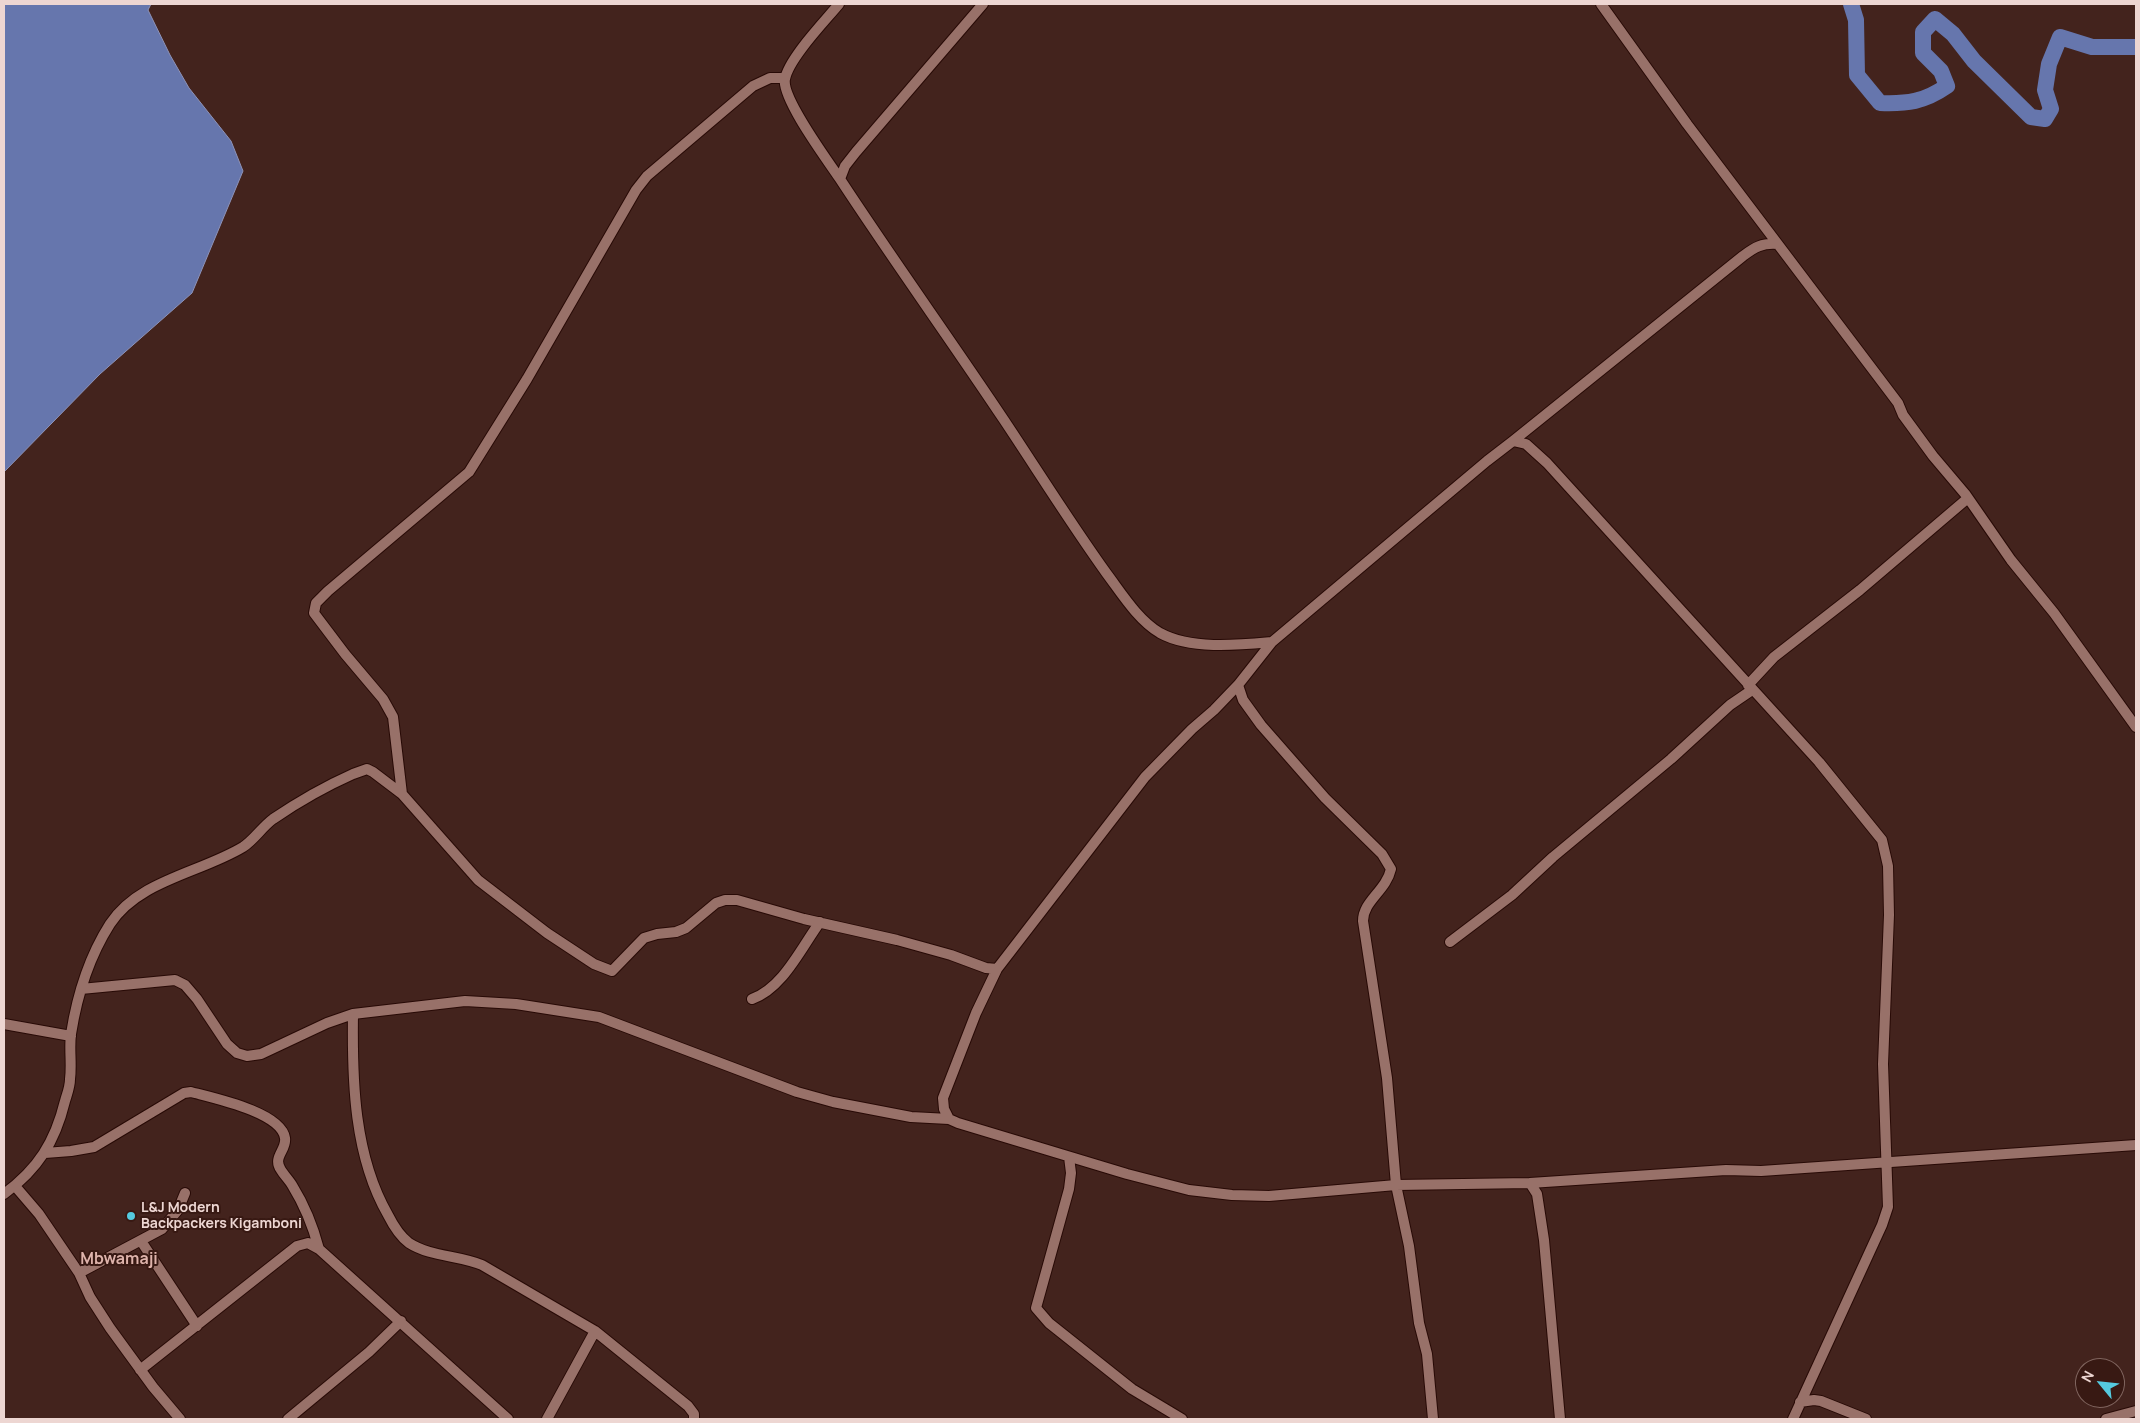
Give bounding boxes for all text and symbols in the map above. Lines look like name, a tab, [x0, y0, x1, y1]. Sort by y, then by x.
place label: L&J Modern Backpackers Kigamboni	[141, 1200, 302, 1232]
marker: L&J Modern Backpackers Kigamboni	[125, 1210, 137, 1222]
district label: Mbwamaji	[80, 1250, 158, 1270]
north arrow	[2075, 1358, 2125, 1408]
text: N	[2076, 1367, 2098, 1385]

